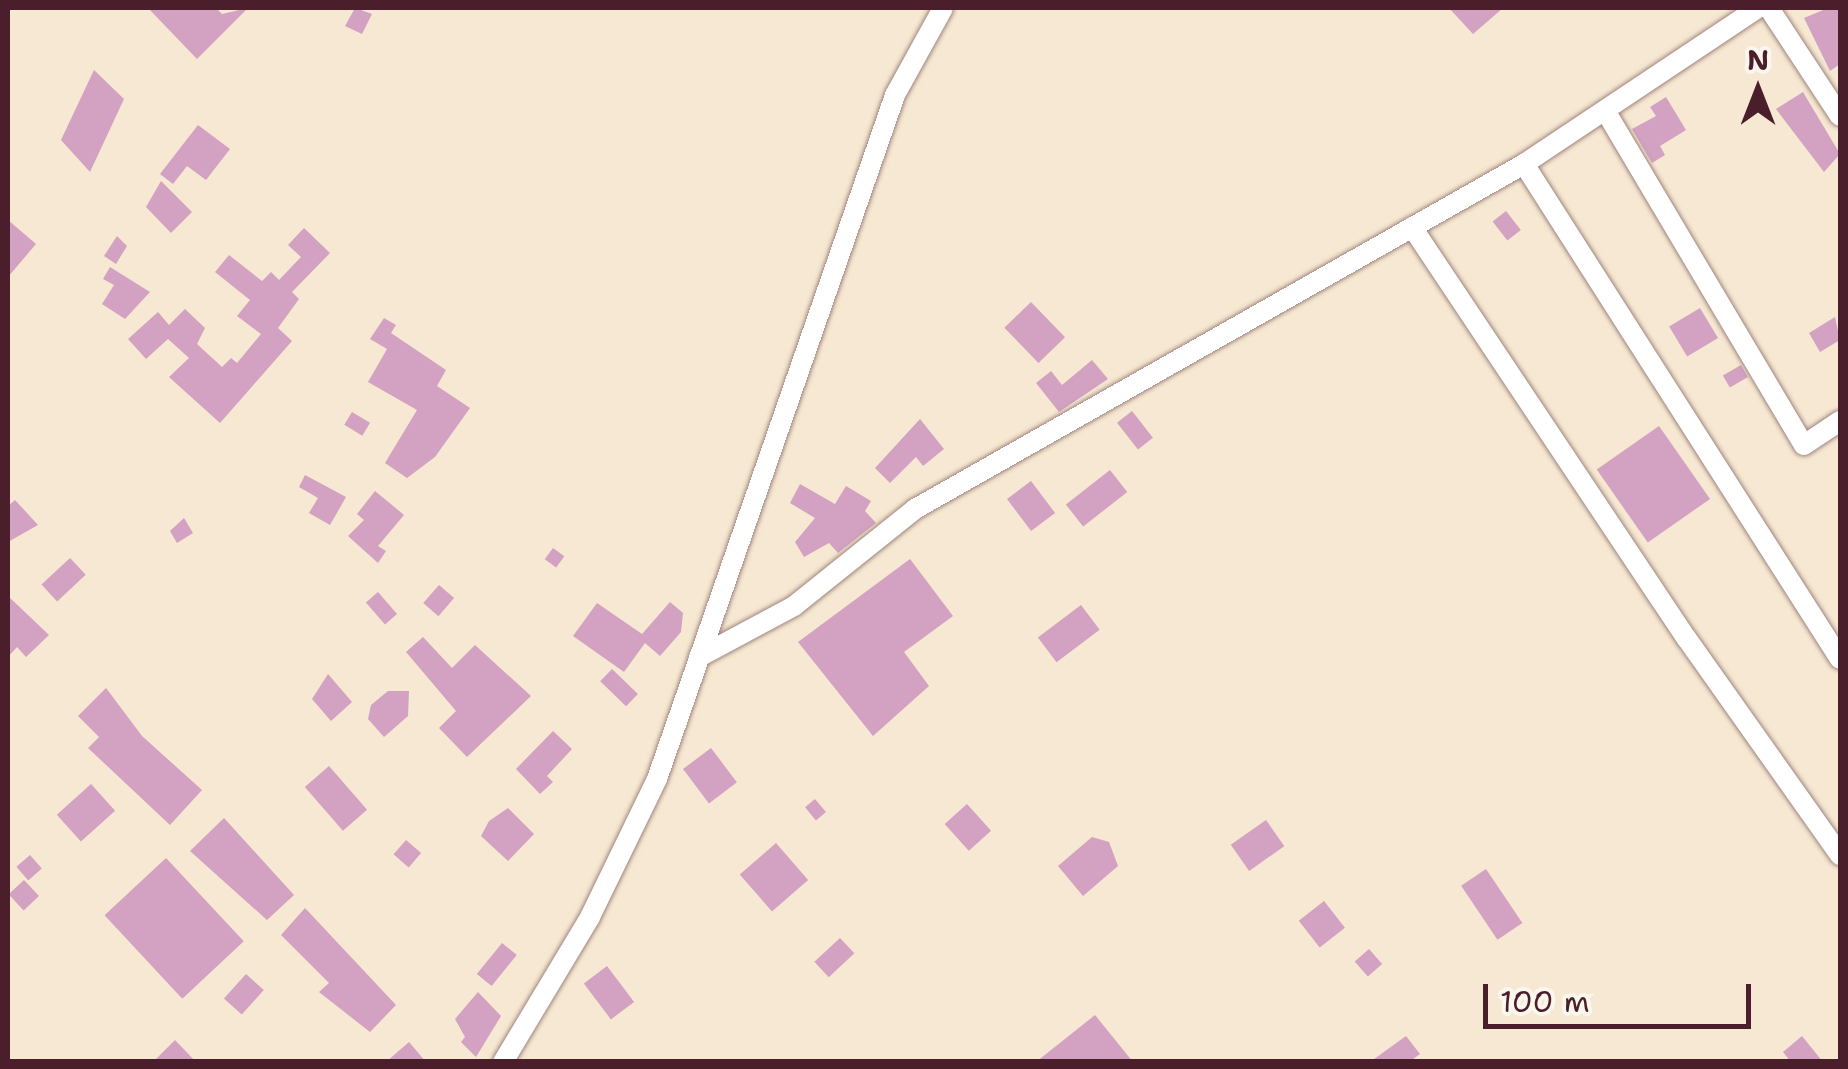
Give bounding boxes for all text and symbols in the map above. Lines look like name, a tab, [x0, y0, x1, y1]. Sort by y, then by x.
north arrow	[1708, 40, 1808, 140]
text: N	[1747, 41, 1769, 79]
scale bar	[1488, 964, 1756, 1026]
text: 100 m	[1500, 981, 1590, 1022]

